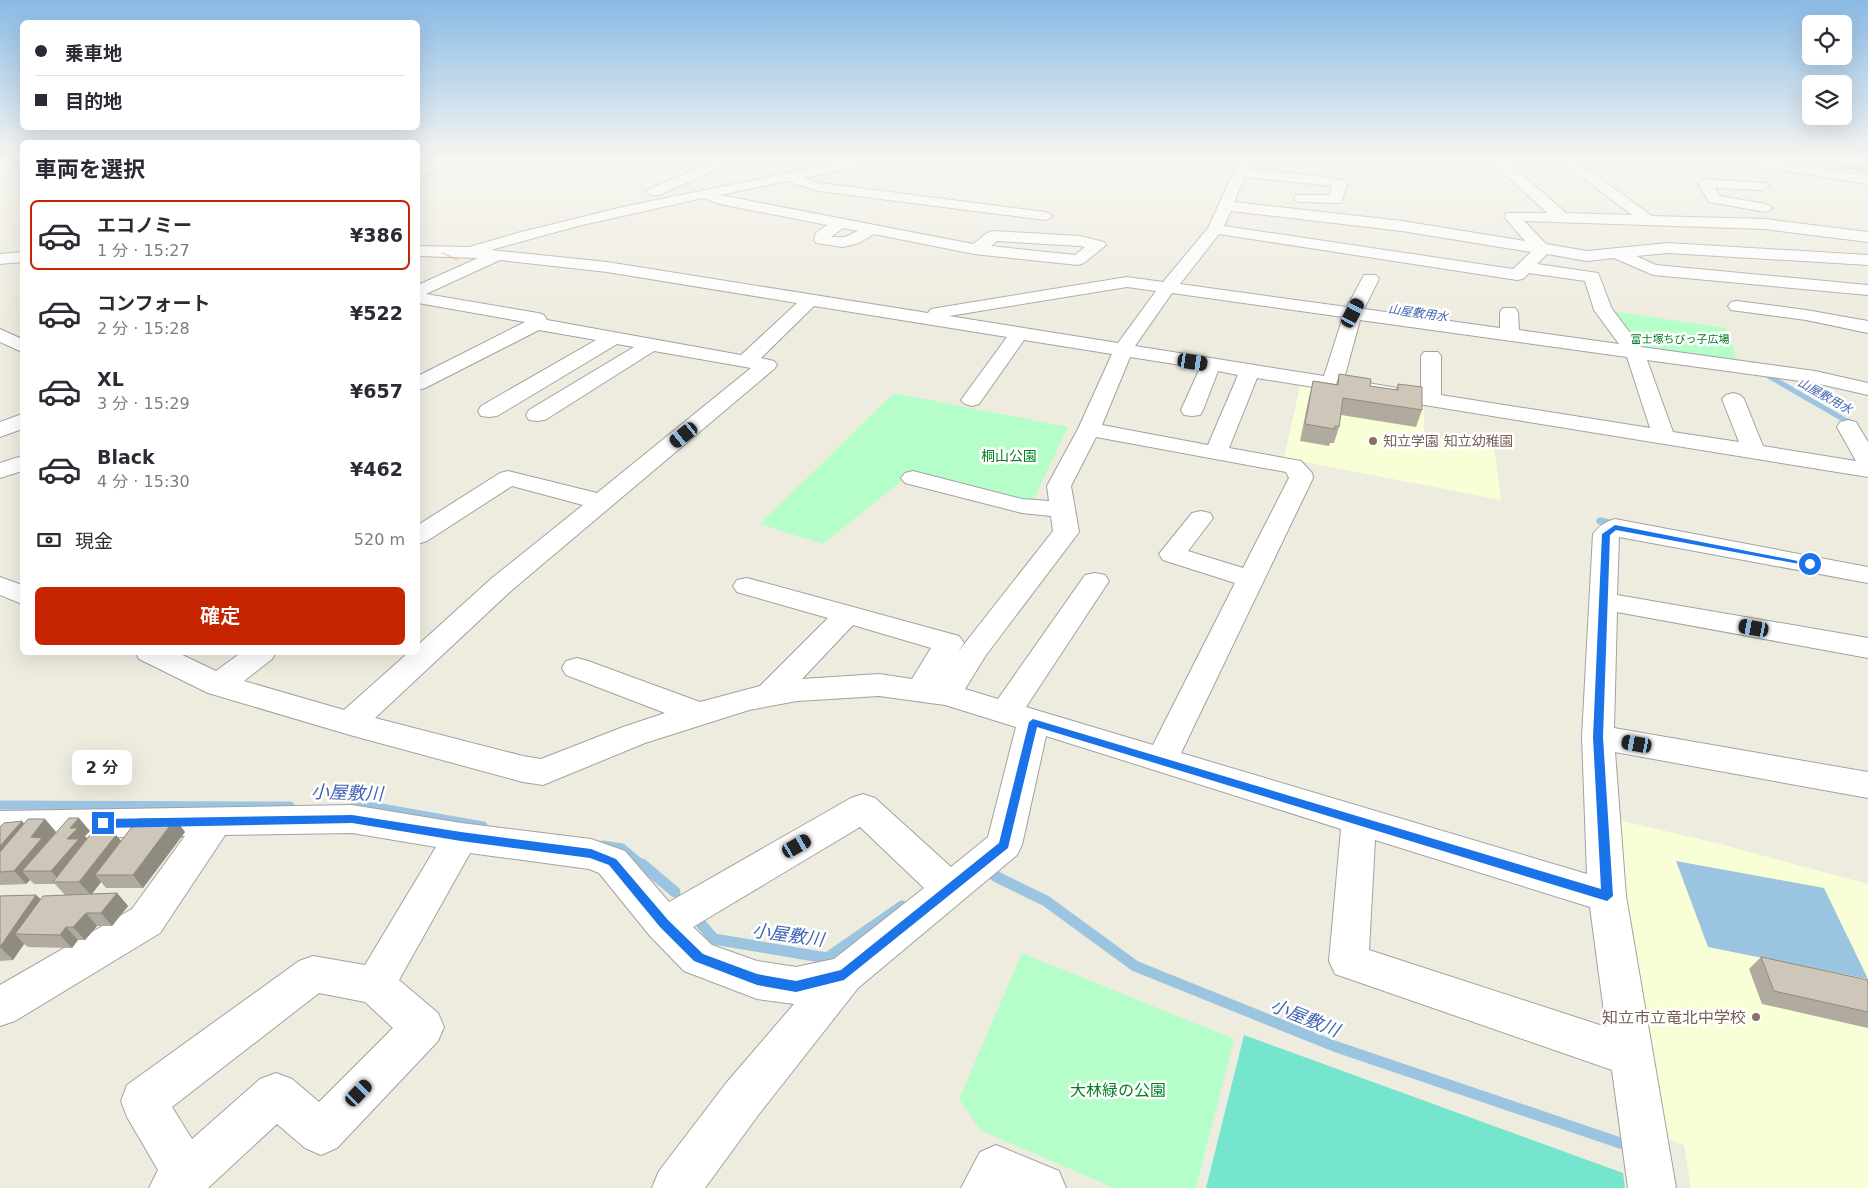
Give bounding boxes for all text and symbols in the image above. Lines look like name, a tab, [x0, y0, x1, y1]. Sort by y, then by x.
map controls	[1802, 15, 1852, 125]
button: locate	[1802, 15, 1852, 65]
text: 乗車地	[65, 42, 122, 64]
button: layers	[1802, 75, 1852, 125]
text: 目的地	[65, 90, 122, 112]
text: 車両を選択	[35, 157, 145, 182]
icon: car	[37, 213, 82, 258]
text: エコノミー	[97, 214, 192, 236]
text: ¥386	[350, 224, 403, 246]
text: 1 分 · 15:27	[97, 241, 190, 260]
icon: car	[37, 291, 82, 336]
text: コンフォート	[97, 292, 210, 314]
car	[1339, 296, 1366, 330]
text: ¥522	[350, 302, 403, 324]
water label: 山屋敷用水	[1387, 302, 1451, 324]
text: 2 分 · 15:28	[97, 319, 190, 338]
park label: 富士塚ちびっ子広場	[1631, 333, 1730, 346]
car	[1177, 352, 1208, 372]
text: XL	[97, 368, 124, 390]
icon: car	[37, 369, 82, 414]
water label: 山屋敷用水	[1795, 375, 1856, 418]
text: ¥657	[350, 380, 403, 402]
text: 3 分 · 15:29	[97, 394, 190, 413]
car	[667, 420, 700, 450]
place label: 知立学園 知立幼稚園	[1383, 433, 1513, 449]
marker: 知立学園 知立幼稚園	[1367, 435, 1379, 447]
text: Black	[97, 446, 155, 468]
icon: car	[37, 447, 82, 492]
park label: 桐山公園	[981, 448, 1037, 464]
text: ¥462	[350, 458, 403, 480]
text: 4 分 · 15:30	[97, 472, 190, 491]
icon: cash	[35, 526, 63, 554]
text: 現金	[75, 530, 113, 552]
text: 520 m	[354, 530, 405, 549]
route start	[1799, 553, 1821, 575]
button: 確定	[35, 587, 405, 645]
car	[1737, 618, 1770, 638]
car	[1620, 734, 1653, 754]
callout: 2 分	[73, 750, 133, 786]
text: 2 分	[86, 758, 118, 777]
water label: 小屋敷川	[311, 781, 385, 804]
route end	[92, 812, 114, 834]
car	[780, 832, 813, 860]
water label: 小屋敷川	[751, 919, 827, 950]
water label: 小屋敷川	[1268, 994, 1344, 1042]
place label: 知立市立竜北中学校	[1602, 1008, 1746, 1027]
marker: 知立市立竜北中学校	[1750, 1011, 1762, 1023]
car	[343, 1077, 374, 1109]
park label: 大林緑の公園	[1070, 1081, 1166, 1100]

